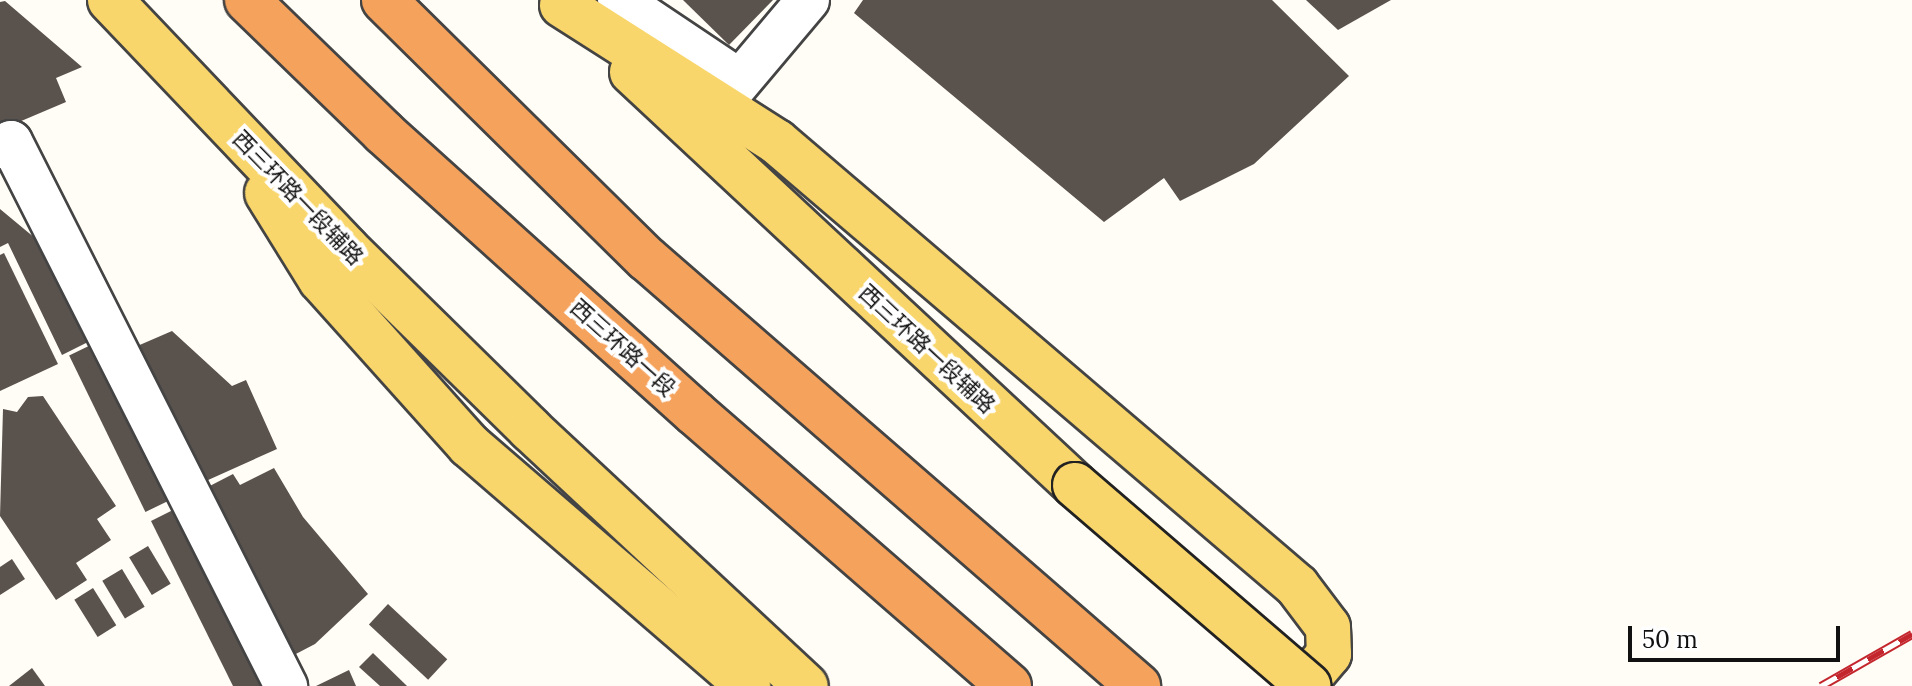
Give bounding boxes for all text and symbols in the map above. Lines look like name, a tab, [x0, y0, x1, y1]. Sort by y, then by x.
street label: 西三环路一段辅路	[227, 126, 369, 270]
street label: 西三环路一段辅路	[854, 279, 1000, 419]
street label: 西三环路一段	[565, 294, 681, 402]
scale bar	[1632, 610, 1844, 660]
text: 50 m	[1642, 624, 1698, 655]

